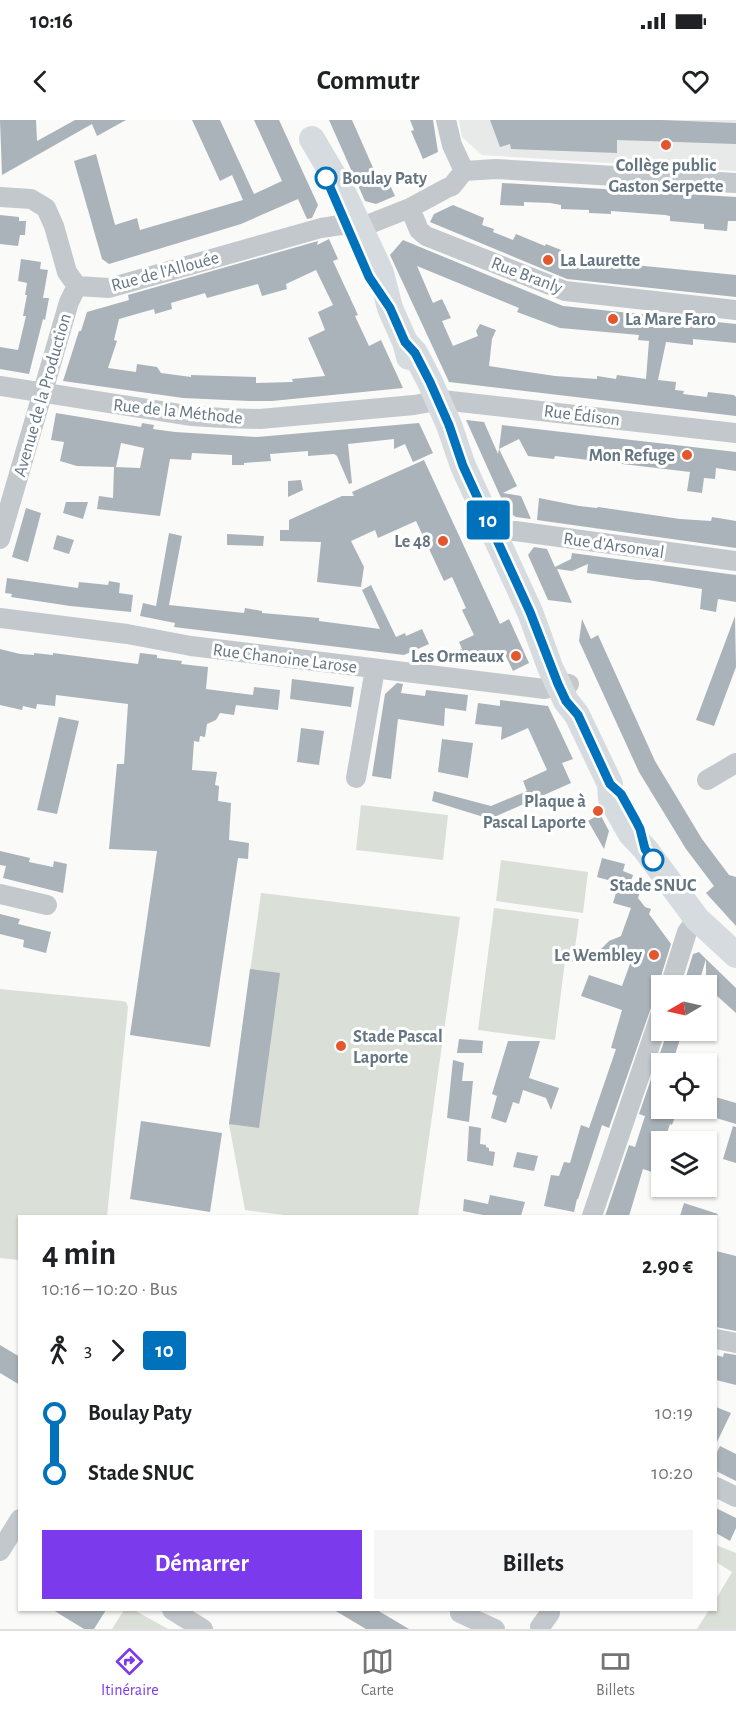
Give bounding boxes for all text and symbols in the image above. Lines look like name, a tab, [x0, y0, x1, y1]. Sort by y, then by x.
text: 10:16	[30, 10, 73, 32]
icon: back	[24, 65, 57, 98]
icon: heart	[679, 65, 712, 98]
text: Commutr	[317, 67, 419, 94]
marker: Collège public Gaston Serpette	[659, 138, 673, 152]
place label: Collège public Gaston Serpette	[609, 157, 723, 196]
marker: Boulay Paty	[315, 167, 337, 189]
place label: Boulay Paty	[342, 170, 428, 188]
street label: Rue de l'Allouée	[109, 249, 221, 295]
place label: La Laurette	[560, 252, 640, 270]
marker: La Laurette	[541, 253, 555, 267]
street label: Rue Branly	[489, 254, 565, 298]
place label: La Mare Faro	[625, 311, 716, 329]
street label: Avenue de la Production	[11, 312, 75, 479]
marker: La Mare Faro	[606, 312, 620, 326]
street label: Rue de la Méthode	[112, 396, 244, 428]
street label: Rue Édison	[543, 399, 621, 430]
place label: Mon Refuge	[589, 447, 675, 465]
marker: Mon Refuge	[680, 448, 694, 462]
line badge: 10	[461, 500, 515, 540]
text: 10	[479, 510, 497, 531]
street label: Rue d'Arsonval	[562, 530, 665, 562]
place label: Le 48	[394, 533, 431, 551]
marker: Le 48	[436, 534, 450, 548]
street label: Rue Chanoine Larose	[212, 641, 358, 677]
place label: Les Ormeaux	[411, 648, 505, 666]
marker: Les Ormeaux	[509, 649, 523, 663]
place label: Plaque à Pascal Laporte	[483, 793, 586, 832]
marker: Plaque à Pascal Laporte	[591, 804, 605, 818]
marker: Stade SNUC	[642, 849, 664, 871]
place label: Stade SNUC	[610, 877, 697, 895]
place label: Le Wembley	[554, 947, 643, 965]
marker: Le Wembley	[647, 948, 661, 962]
north arrow	[651, 975, 717, 1041]
map controls	[651, 975, 717, 1197]
place label: Stade Pascal Laporte	[353, 1028, 443, 1067]
marker: Stade Pascal Laporte	[334, 1039, 348, 1053]
button: locate	[651, 1053, 717, 1119]
button: layers	[651, 1131, 717, 1197]
text: 4 min	[42, 1238, 116, 1271]
text: 2.90 €	[642, 1255, 693, 1277]
text: 10:16 – 10:20 · Bus	[42, 1279, 178, 1299]
icon: walk	[42, 1334, 75, 1367]
icon: forward	[101, 1334, 134, 1367]
text: 3	[84, 1340, 92, 1360]
text: 10	[155, 1340, 174, 1361]
text: Boulay Paty	[88, 1402, 192, 1424]
text: 10:19	[655, 1403, 693, 1423]
text: Stade SNUC	[88, 1462, 194, 1484]
text: 10:20	[651, 1463, 693, 1483]
button: Démarrer	[42, 1530, 362, 1599]
button: Billets	[374, 1530, 693, 1599]
tab: Itinéraire	[101, 1645, 159, 1700]
tab: Carte	[361, 1645, 394, 1700]
tab: Billets	[596, 1645, 635, 1700]

